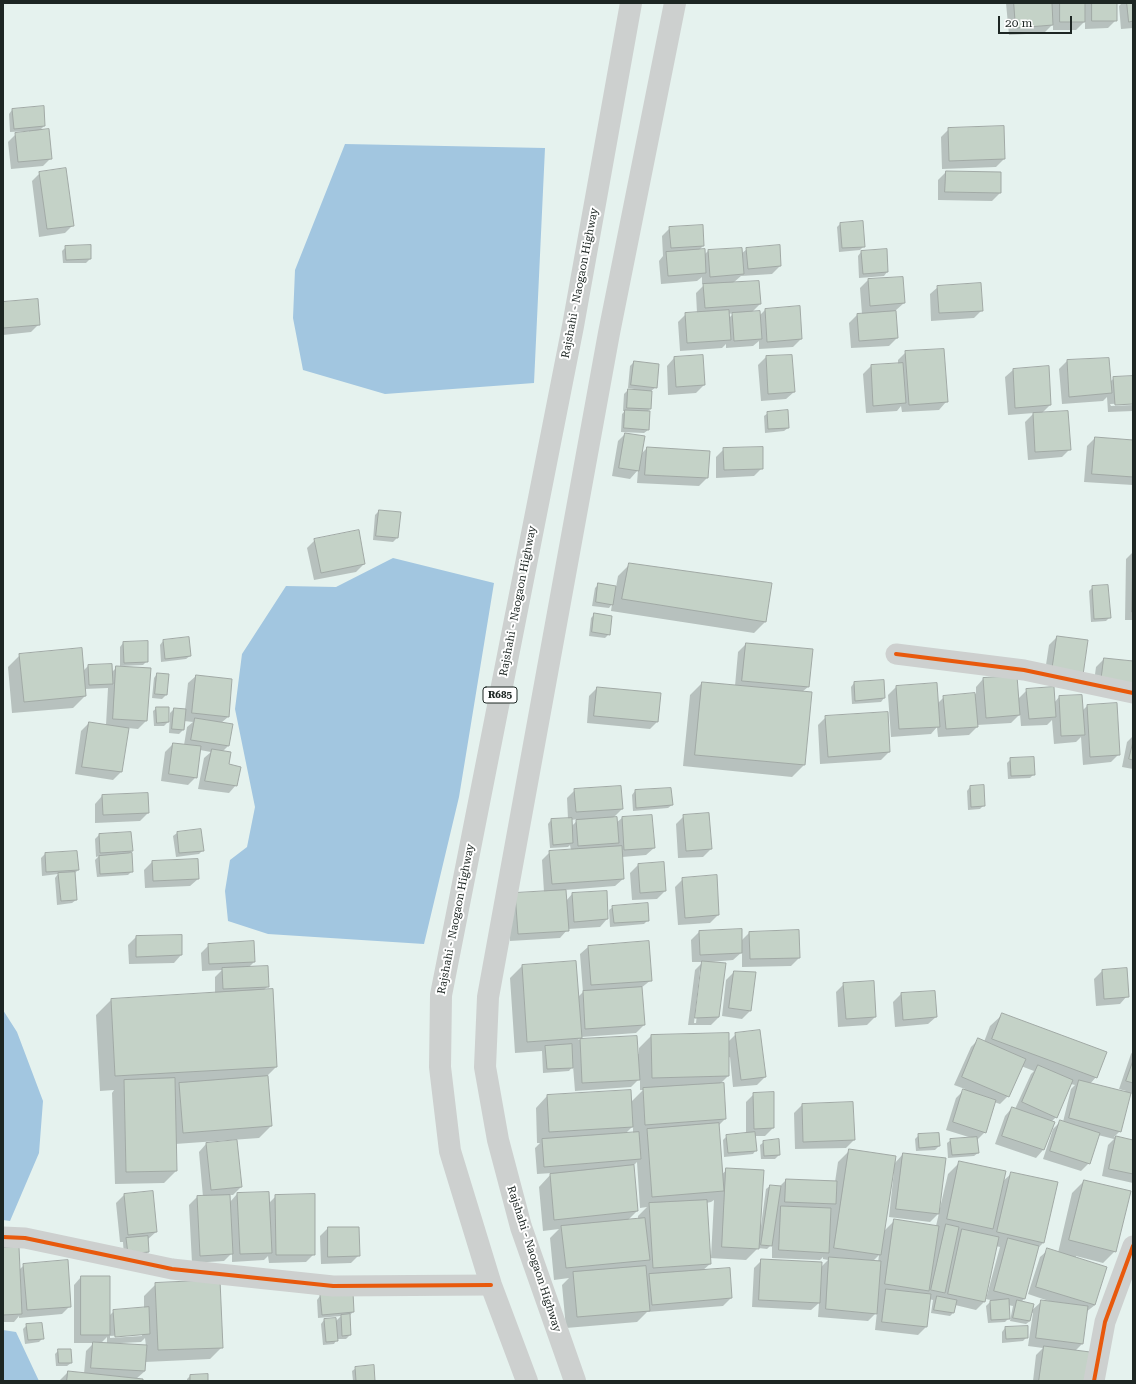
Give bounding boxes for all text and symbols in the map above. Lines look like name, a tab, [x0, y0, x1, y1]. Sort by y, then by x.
scale bar	[1000, 8, 1074, 34]
text: 20 m	[1005, 16, 1032, 30]
street label: Rajshahi - Naogaon Highway	[559, 207, 601, 359]
street label: Rajshahi - Naogaon Highway	[497, 525, 539, 677]
road number: R685	[483, 687, 517, 703]
street label: Rajshahi - Naogaon Highway	[435, 843, 477, 995]
street label: Rajshahi - Naogaon Highway	[504, 1184, 564, 1334]

